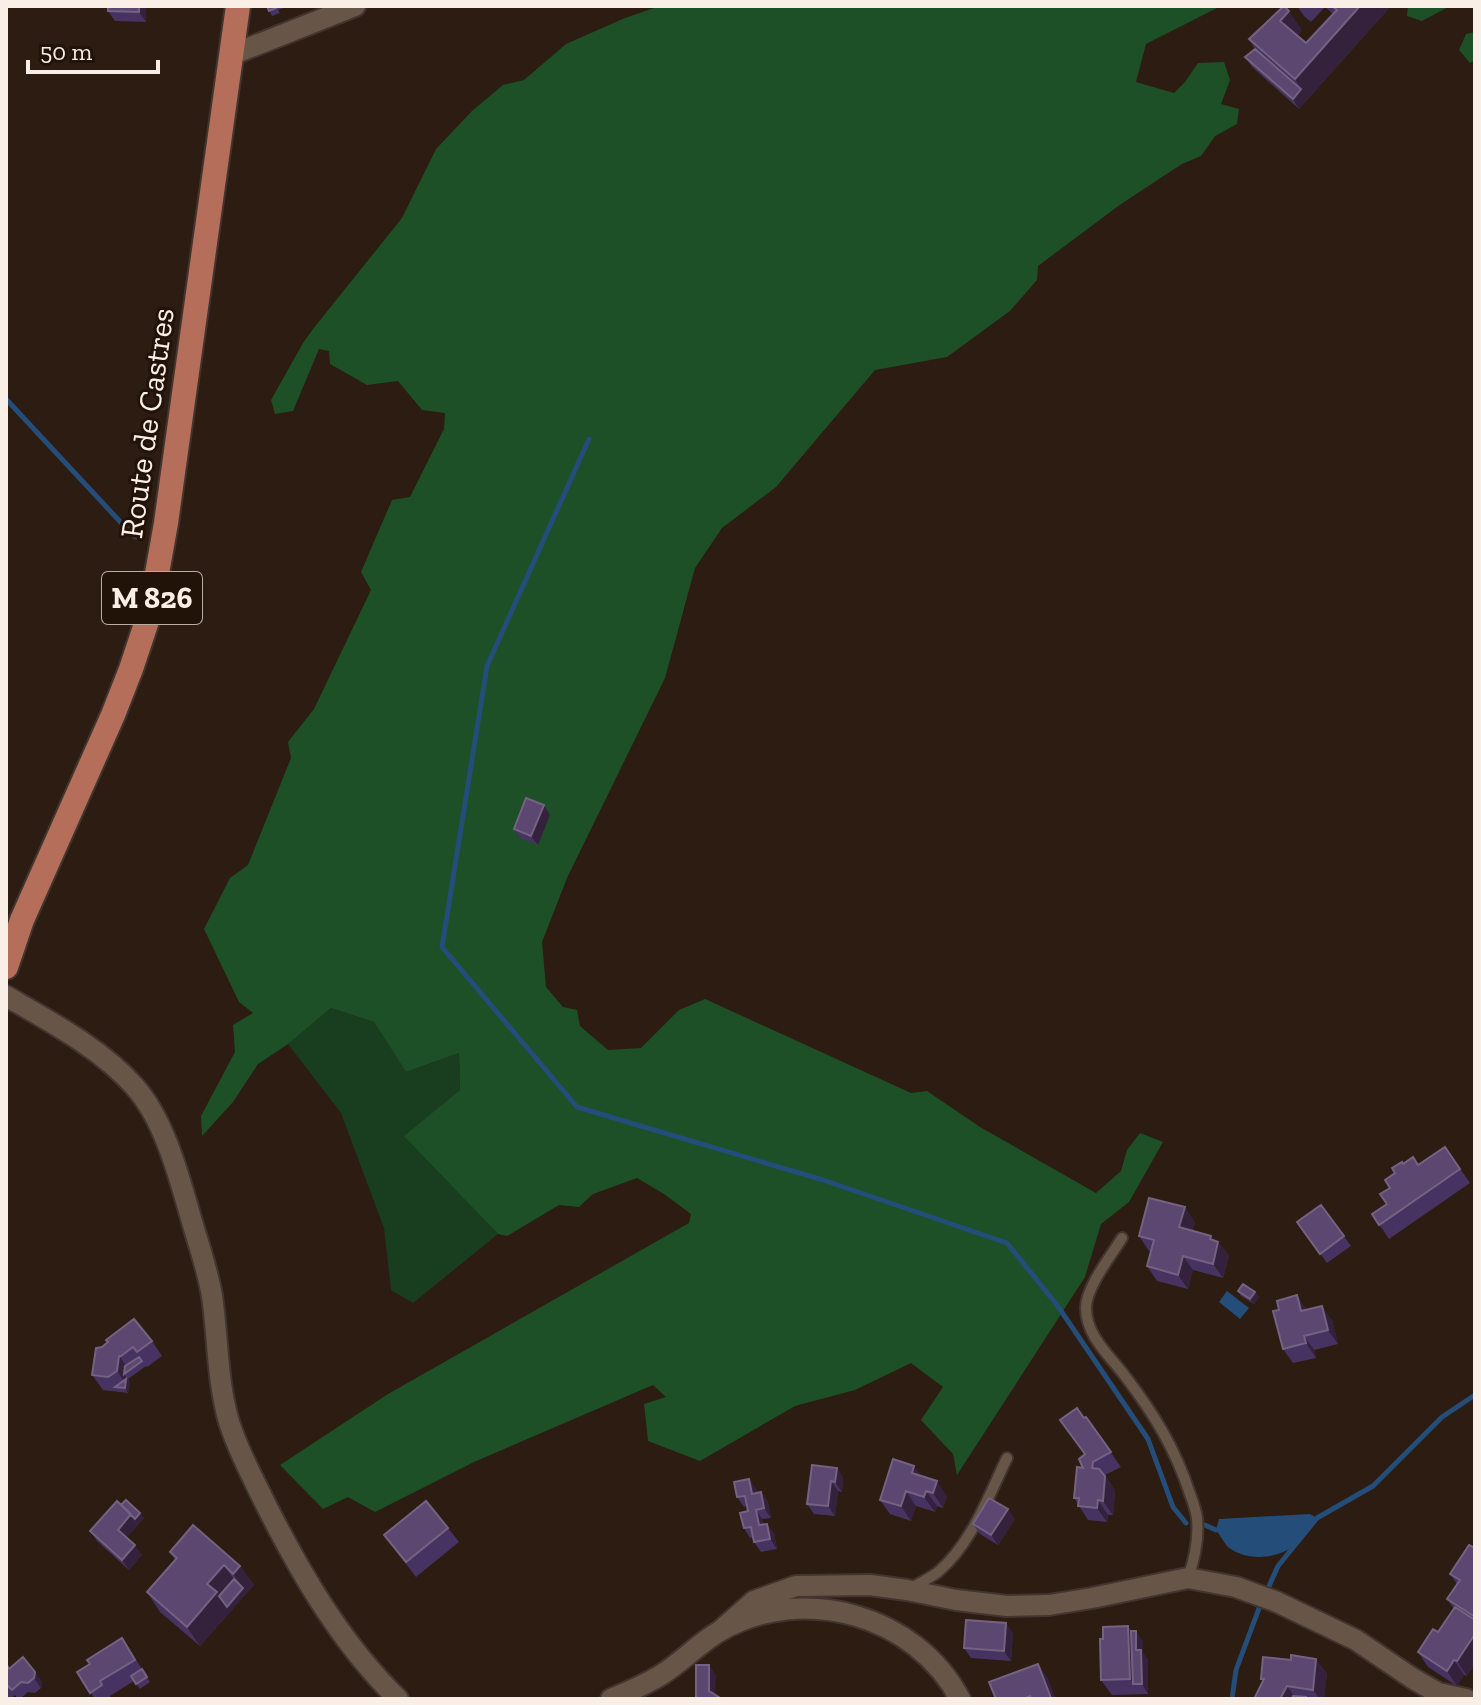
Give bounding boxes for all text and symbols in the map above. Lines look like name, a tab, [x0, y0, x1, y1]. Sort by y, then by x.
scale bar	[28, 24, 158, 74]
text: 50 m	[40, 37, 93, 66]
street label: Route de Castres	[112, 305, 182, 541]
road number: M 826	[102, 572, 202, 624]

